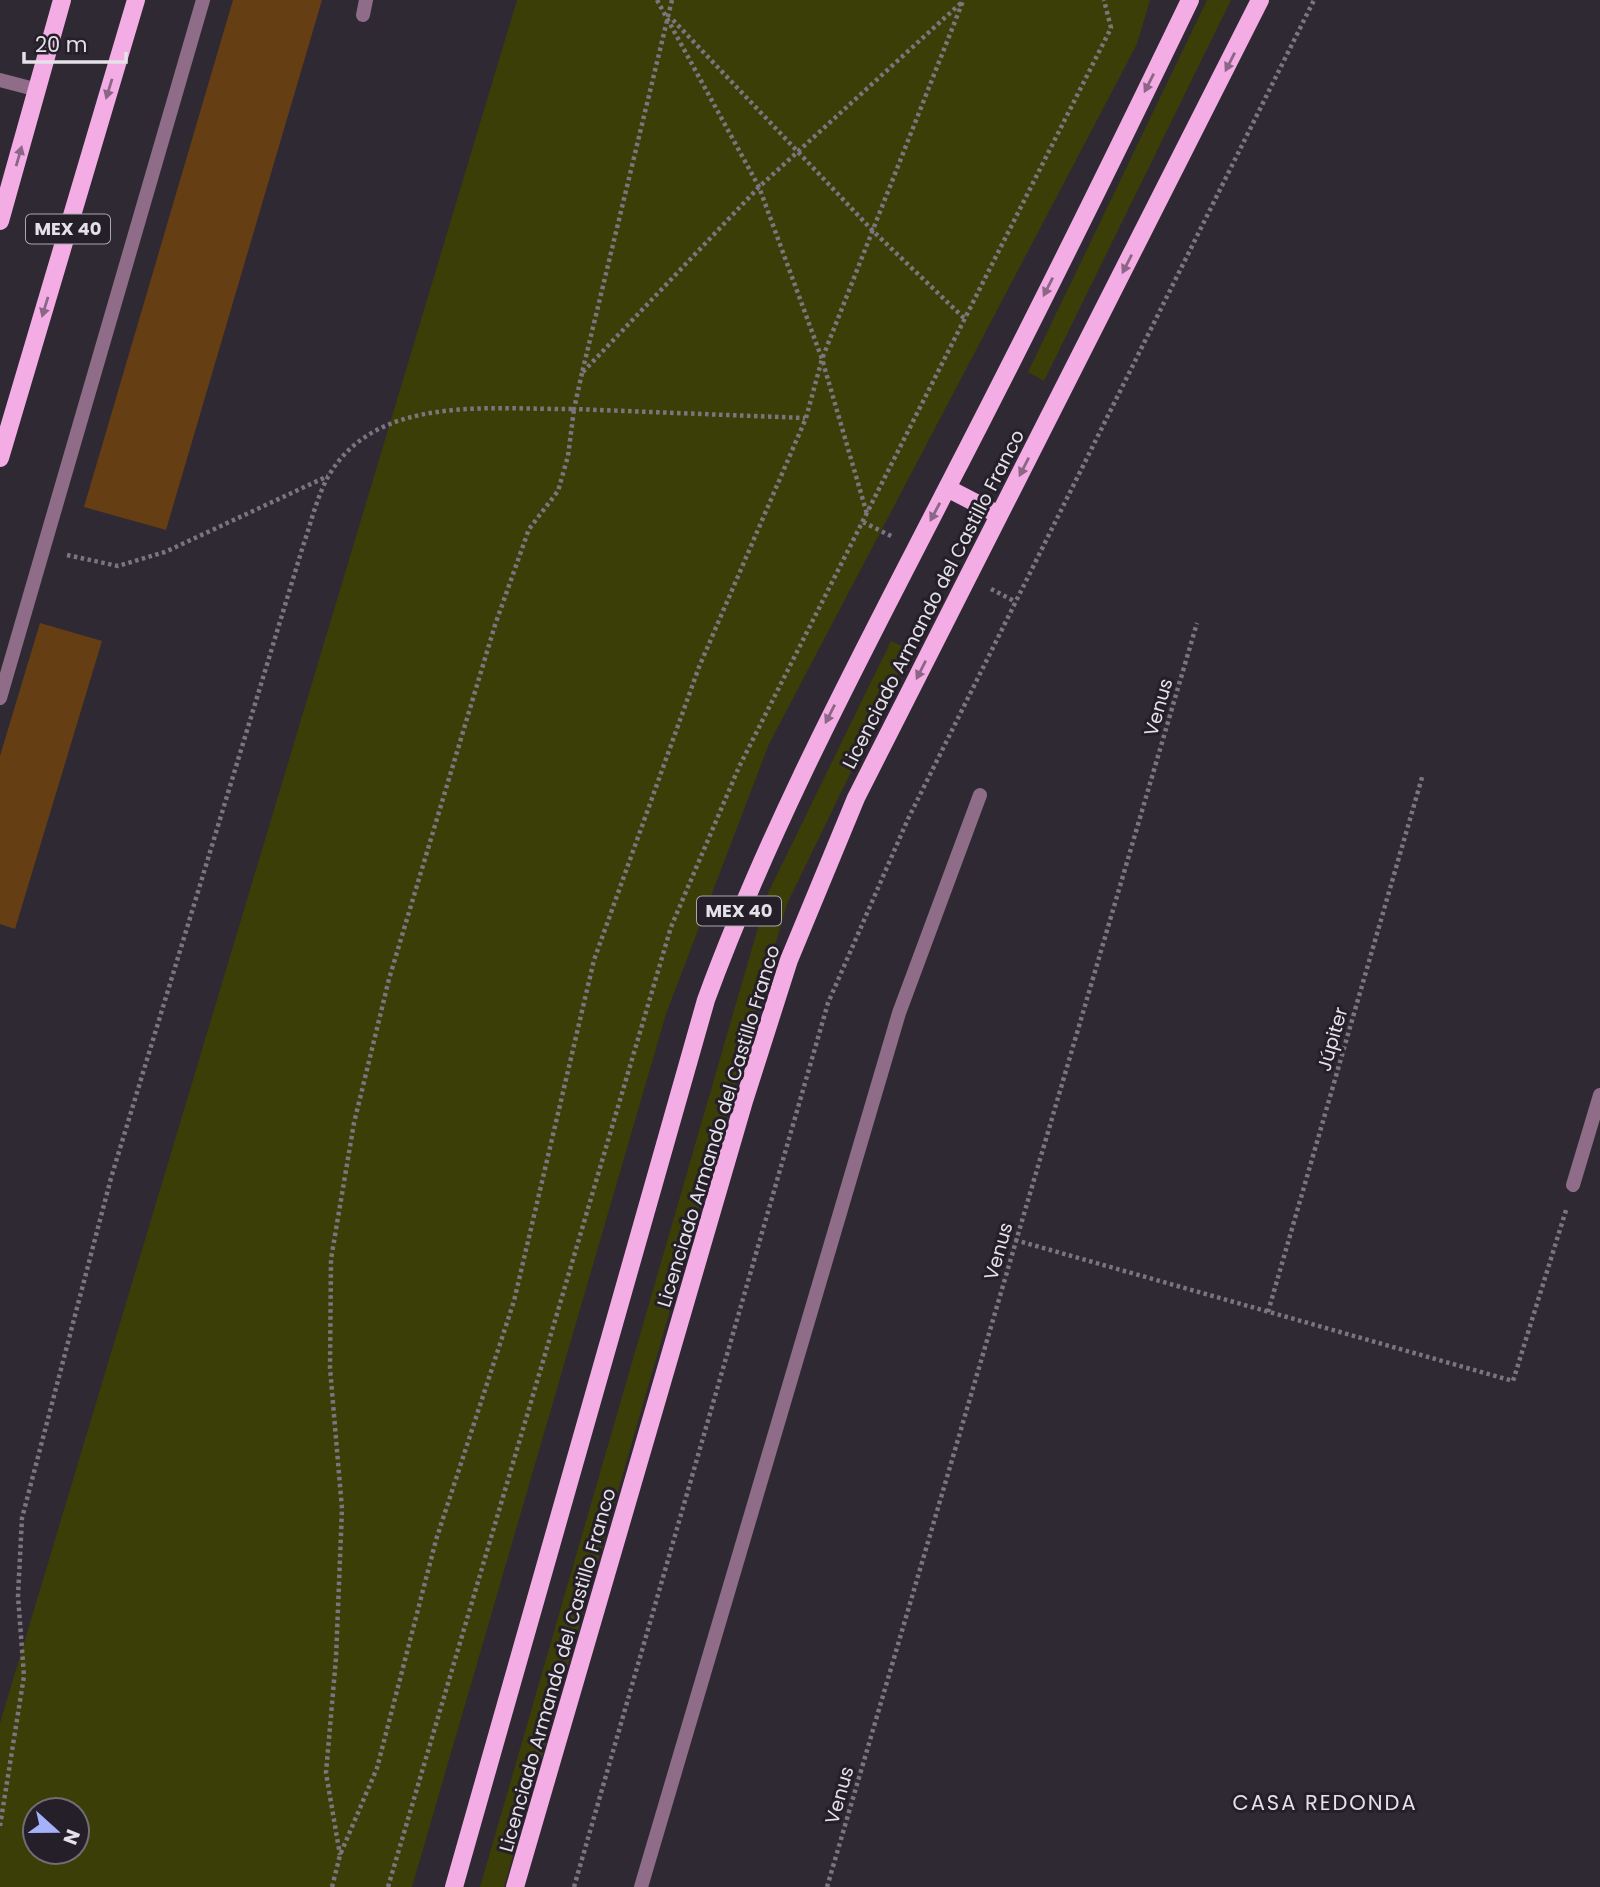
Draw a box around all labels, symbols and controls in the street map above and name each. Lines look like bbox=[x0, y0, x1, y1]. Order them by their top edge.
scale bar bbox=[24, 21, 126, 65]
text: 20 m bbox=[35, 30, 88, 59]
one-way arrow bbox=[1225, 52, 1237, 72]
one-way arrow bbox=[1144, 73, 1155, 93]
one-way arrow bbox=[104, 79, 114, 100]
one-way arrow bbox=[14, 144, 25, 166]
road number: MEX 40 bbox=[26, 214, 110, 244]
one-way arrow bbox=[1121, 254, 1133, 274]
one-way arrow bbox=[1042, 277, 1053, 297]
one-way arrow bbox=[39, 297, 49, 318]
street label: Licenciado Armando del Castillo Franco bbox=[836, 425, 1031, 773]
one-way arrow bbox=[1018, 457, 1029, 477]
one-way arrow bbox=[929, 502, 940, 522]
one-way arrow bbox=[915, 660, 927, 680]
street label: Venus bbox=[1137, 675, 1180, 739]
one-way arrow bbox=[825, 704, 836, 724]
road number: MEX 40 bbox=[697, 896, 781, 926]
street label: Licenciado Armando del Castillo Franco bbox=[650, 942, 787, 1311]
street label: Júpiter bbox=[1310, 1004, 1354, 1074]
street label: Venus bbox=[977, 1219, 1020, 1283]
street label: Licenciado Armando del Castillo Franco bbox=[492, 1485, 622, 1855]
street label: Venus bbox=[818, 1763, 861, 1827]
district label: CASA REDONDA bbox=[1232, 1788, 1418, 1817]
north arrow bbox=[21, 1796, 91, 1866]
text: N bbox=[56, 1825, 87, 1848]

